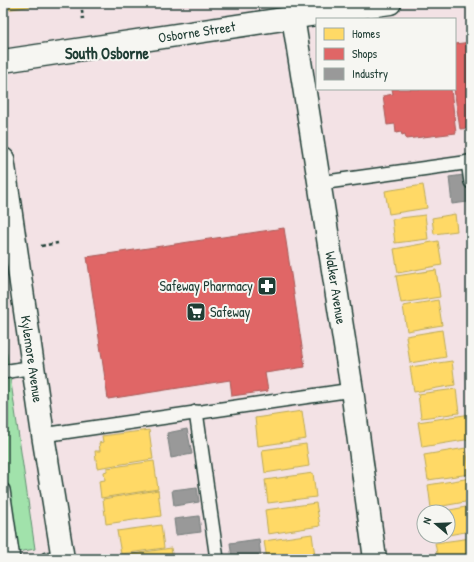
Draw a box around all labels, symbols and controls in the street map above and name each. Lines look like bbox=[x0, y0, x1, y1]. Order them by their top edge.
street label: Osborne Street bbox=[157, 16, 237, 47]
legend bbox=[316, 18, 456, 90]
text: Homes bbox=[352, 25, 380, 42]
district label: South Osborne bbox=[65, 42, 150, 64]
text: Shops bbox=[352, 45, 378, 62]
text: Industry bbox=[352, 65, 388, 82]
street label: Walker Avenue bbox=[321, 250, 351, 326]
pharmacy icon: Safeway Pharmacy bbox=[256, 275, 278, 297]
place label: Safeway Pharmacy bbox=[160, 276, 253, 296]
supermarket icon: Safeway bbox=[185, 301, 207, 323]
place label: Safeway bbox=[210, 302, 250, 322]
street label: Kylemore Avenue bbox=[17, 314, 48, 404]
north arrow bbox=[416, 504, 456, 544]
text: N bbox=[419, 516, 434, 526]

